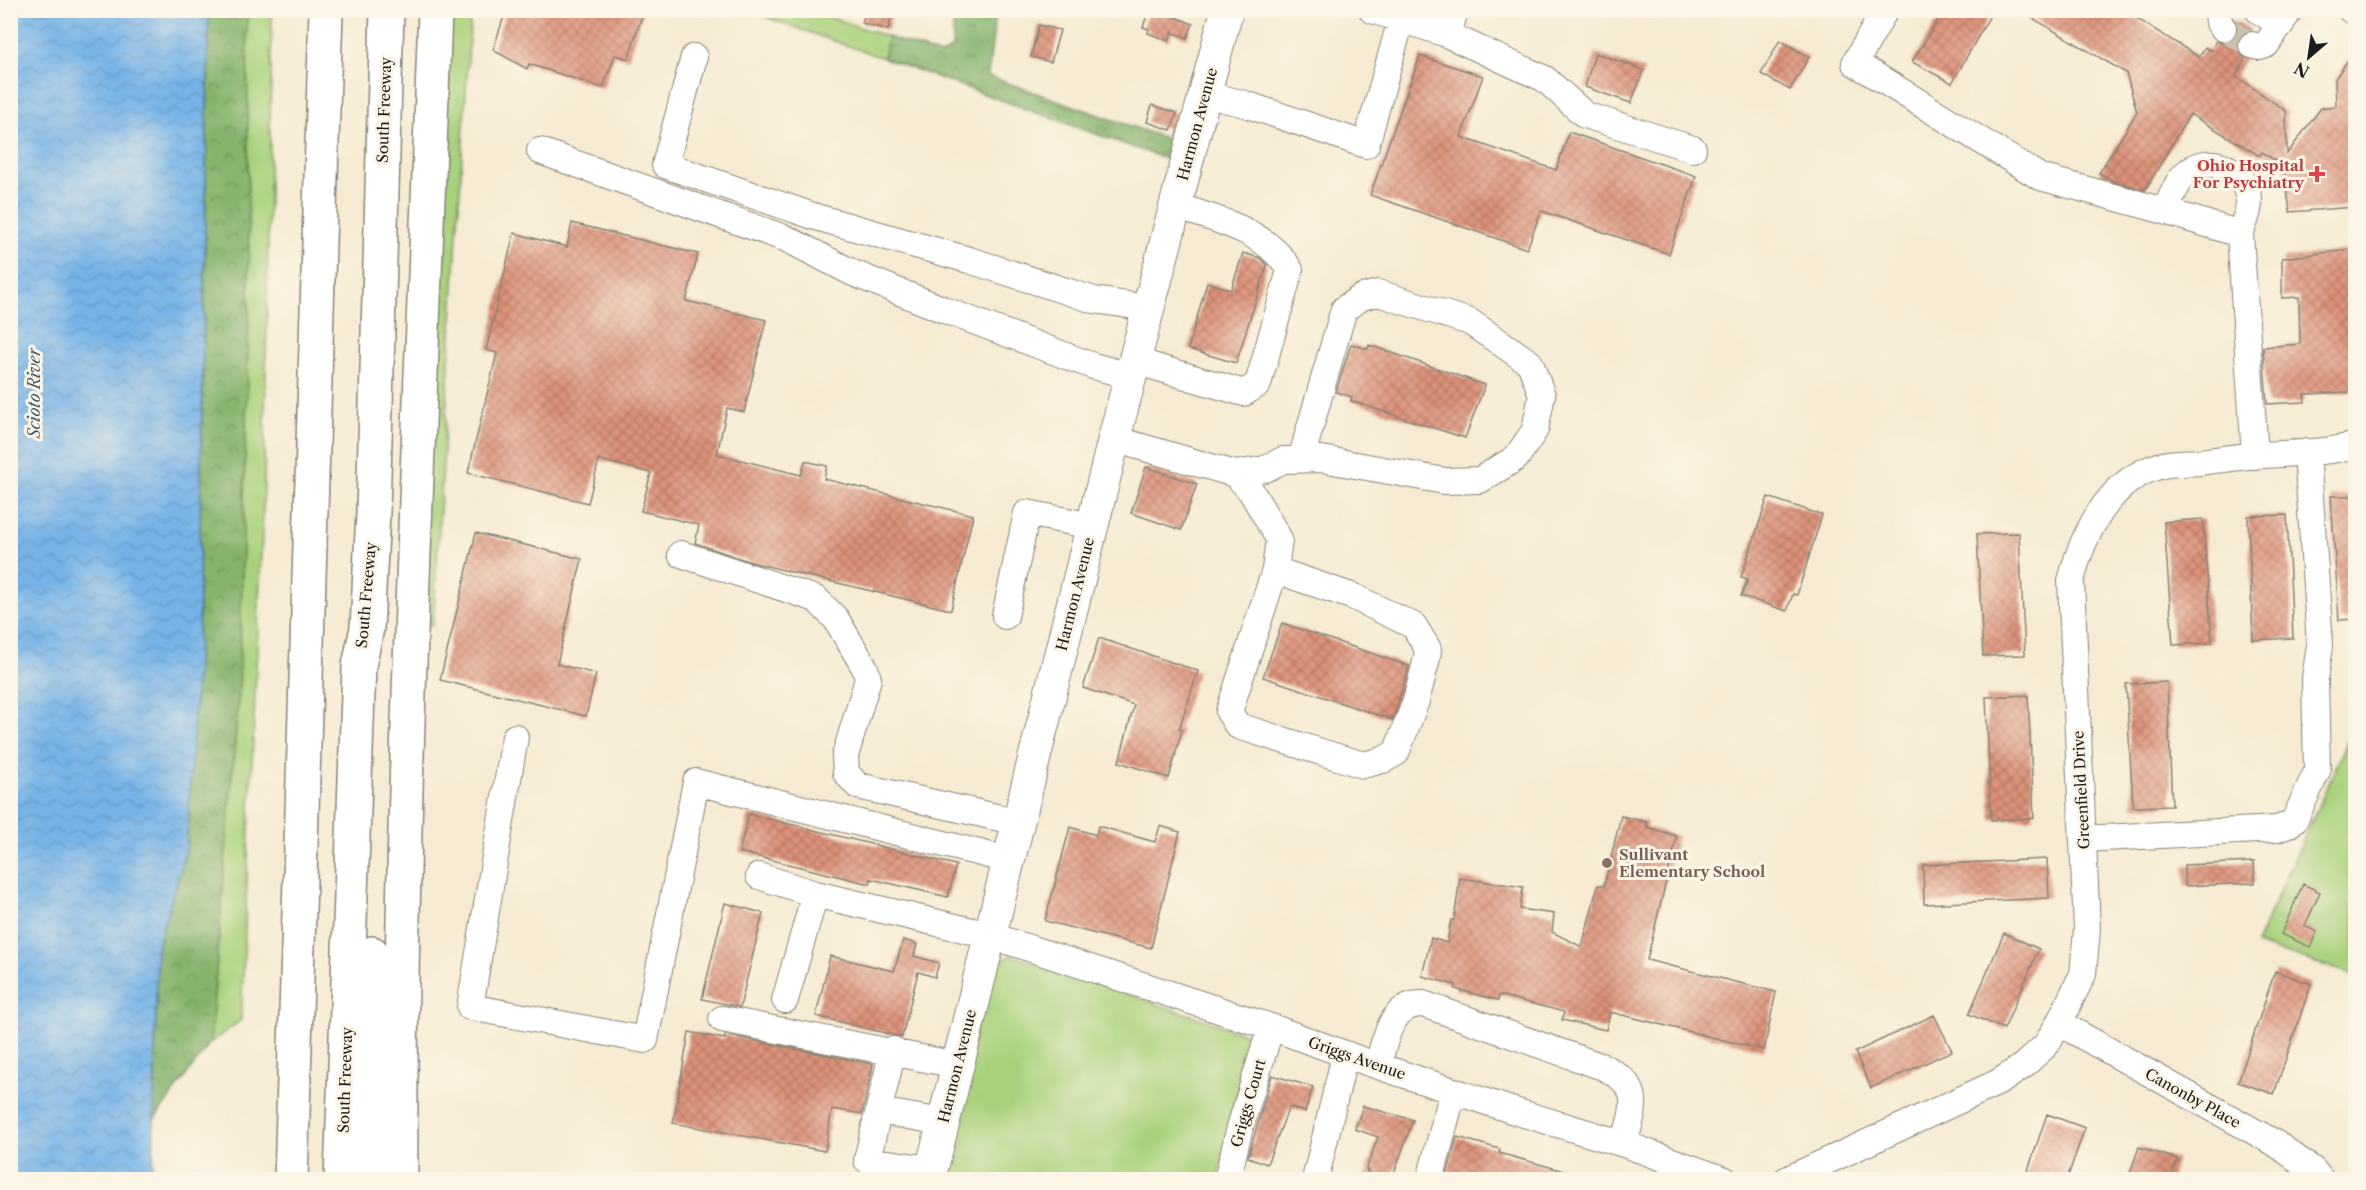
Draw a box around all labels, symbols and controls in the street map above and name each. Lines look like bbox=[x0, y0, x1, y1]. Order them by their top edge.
north arrow bbox=[2279, 27, 2339, 87]
street label: South Freeway bbox=[373, 56, 395, 163]
text: N bbox=[2291, 58, 2313, 82]
street label: Harmon Avenue bbox=[1173, 65, 1221, 183]
place label: Ohio Hospital For Psychiatry bbox=[2193, 156, 2305, 192]
marker: Ohio Hospital For Psychiatry bbox=[2308, 165, 2326, 183]
water label: Scioto River bbox=[24, 347, 44, 439]
street label: Harmon Avenue bbox=[1052, 535, 1098, 653]
street label: South Freeway bbox=[352, 541, 380, 649]
street label: Greenfield Drive bbox=[2068, 730, 2094, 850]
place label: Sullivant Elementary School bbox=[1619, 845, 1765, 881]
marker: Sullivant Elementary School bbox=[1600, 856, 1614, 870]
street label: Harmon Avenue bbox=[934, 1007, 980, 1125]
street label: South Freeway bbox=[334, 1026, 356, 1133]
street label: Griggs Avenue bbox=[1306, 1032, 1408, 1084]
street label: Griggs Court bbox=[1226, 1056, 1270, 1149]
street label: Canonby Place bbox=[2142, 1064, 2244, 1132]

